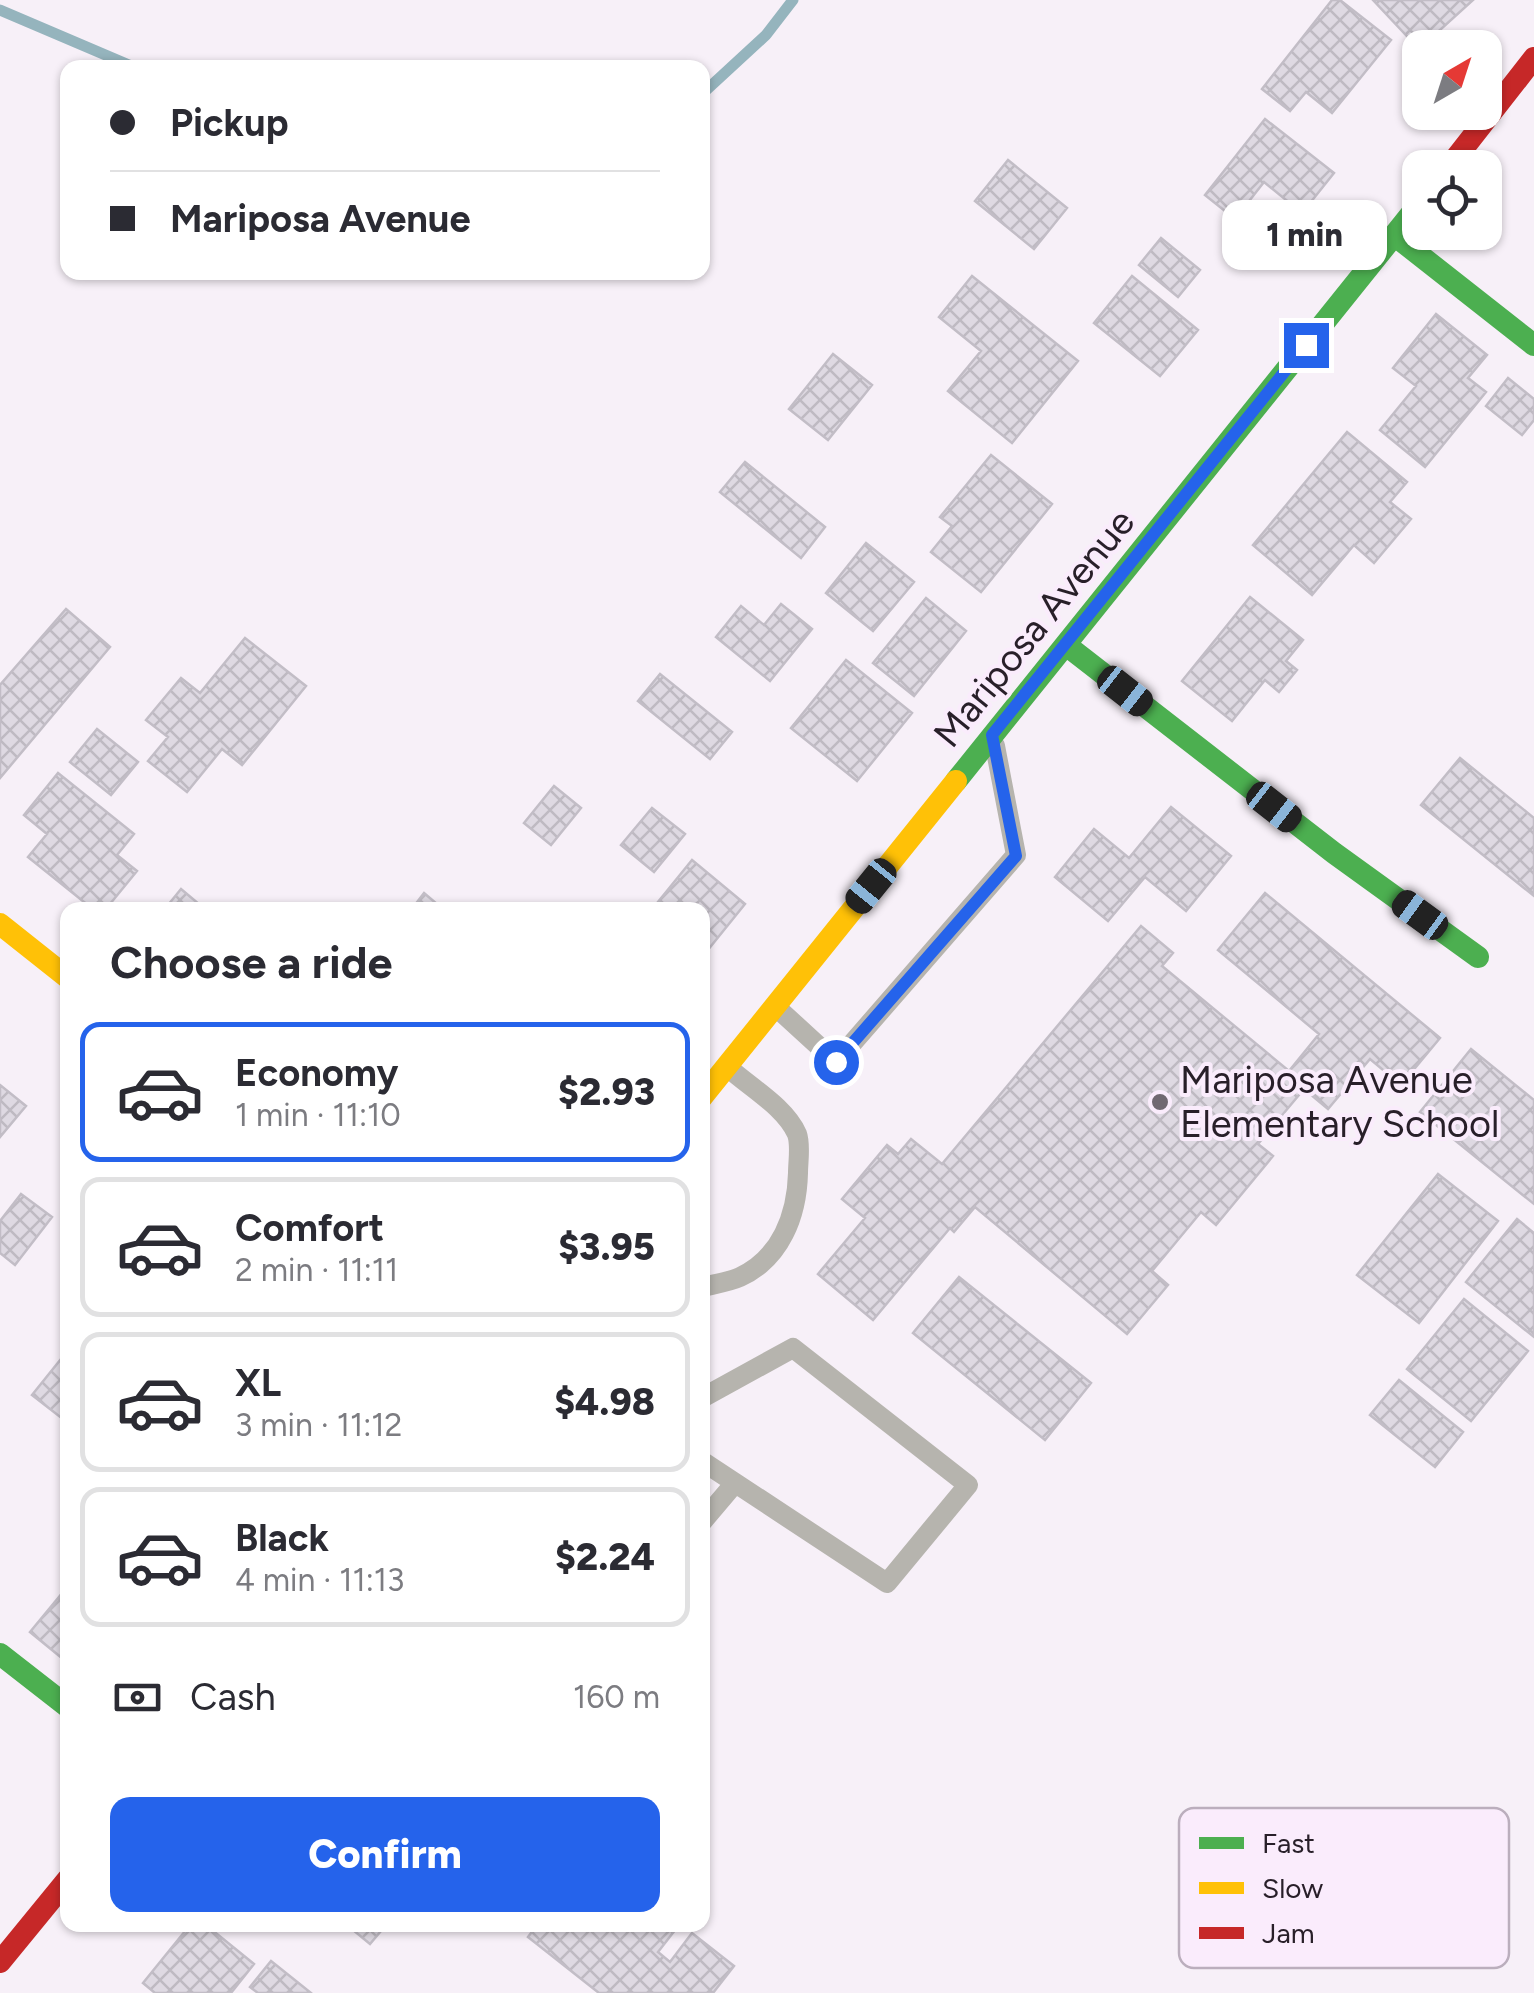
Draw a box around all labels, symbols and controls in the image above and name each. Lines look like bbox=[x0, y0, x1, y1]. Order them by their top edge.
north arrow bbox=[1402, 30, 1502, 130]
map controls bbox=[1402, 30, 1502, 250]
text: Pickup bbox=[170, 100, 288, 146]
button: locate bbox=[1402, 150, 1502, 250]
text: Mariposa Avenue bbox=[170, 196, 470, 242]
callout: 1 min bbox=[1224, 200, 1388, 270]
text: 1 min bbox=[1266, 216, 1343, 254]
route end bbox=[1284, 323, 1329, 368]
street label: Mariposa Avenue bbox=[924, 500, 1144, 756]
car bbox=[1092, 661, 1158, 721]
car bbox=[1241, 777, 1307, 837]
car bbox=[840, 853, 902, 919]
car bbox=[1387, 885, 1453, 945]
text: Choose a ride bbox=[110, 935, 392, 989]
route start bbox=[814, 1040, 859, 1085]
icon: car bbox=[115, 1047, 205, 1137]
text: Economy bbox=[235, 1050, 398, 1096]
place label: Mariposa Avenue Elementary School bbox=[1180, 1057, 1499, 1147]
text: $2.93 bbox=[558, 1069, 655, 1115]
marker: Mariposa Avenue Elementary School bbox=[1149, 1091, 1171, 1113]
text: 1 min · 11:10 bbox=[235, 1096, 401, 1134]
icon: car bbox=[115, 1202, 205, 1292]
text: Comfort bbox=[235, 1205, 384, 1251]
text: $3.95 bbox=[558, 1224, 655, 1270]
text: 2 min · 11:11 bbox=[235, 1251, 398, 1289]
icon: car bbox=[115, 1357, 205, 1447]
text: XL bbox=[235, 1360, 281, 1406]
text: $4.98 bbox=[554, 1379, 655, 1425]
text: 3 min · 11:12 bbox=[235, 1406, 402, 1444]
icon: car bbox=[115, 1512, 205, 1602]
text: Black bbox=[235, 1515, 329, 1561]
text: $2.24 bbox=[555, 1534, 655, 1580]
text: 4 min · 11:13 bbox=[235, 1561, 404, 1599]
icon: cash bbox=[110, 1670, 165, 1725]
text: Cash bbox=[190, 1674, 276, 1720]
text: 160 m bbox=[573, 1678, 660, 1716]
button: Confirm bbox=[110, 1797, 660, 1912]
legend bbox=[1179, 1808, 1509, 1968]
text: Fast bbox=[1262, 1826, 1315, 1860]
text: Slow bbox=[1262, 1871, 1323, 1905]
text: Jam bbox=[1262, 1916, 1315, 1950]

